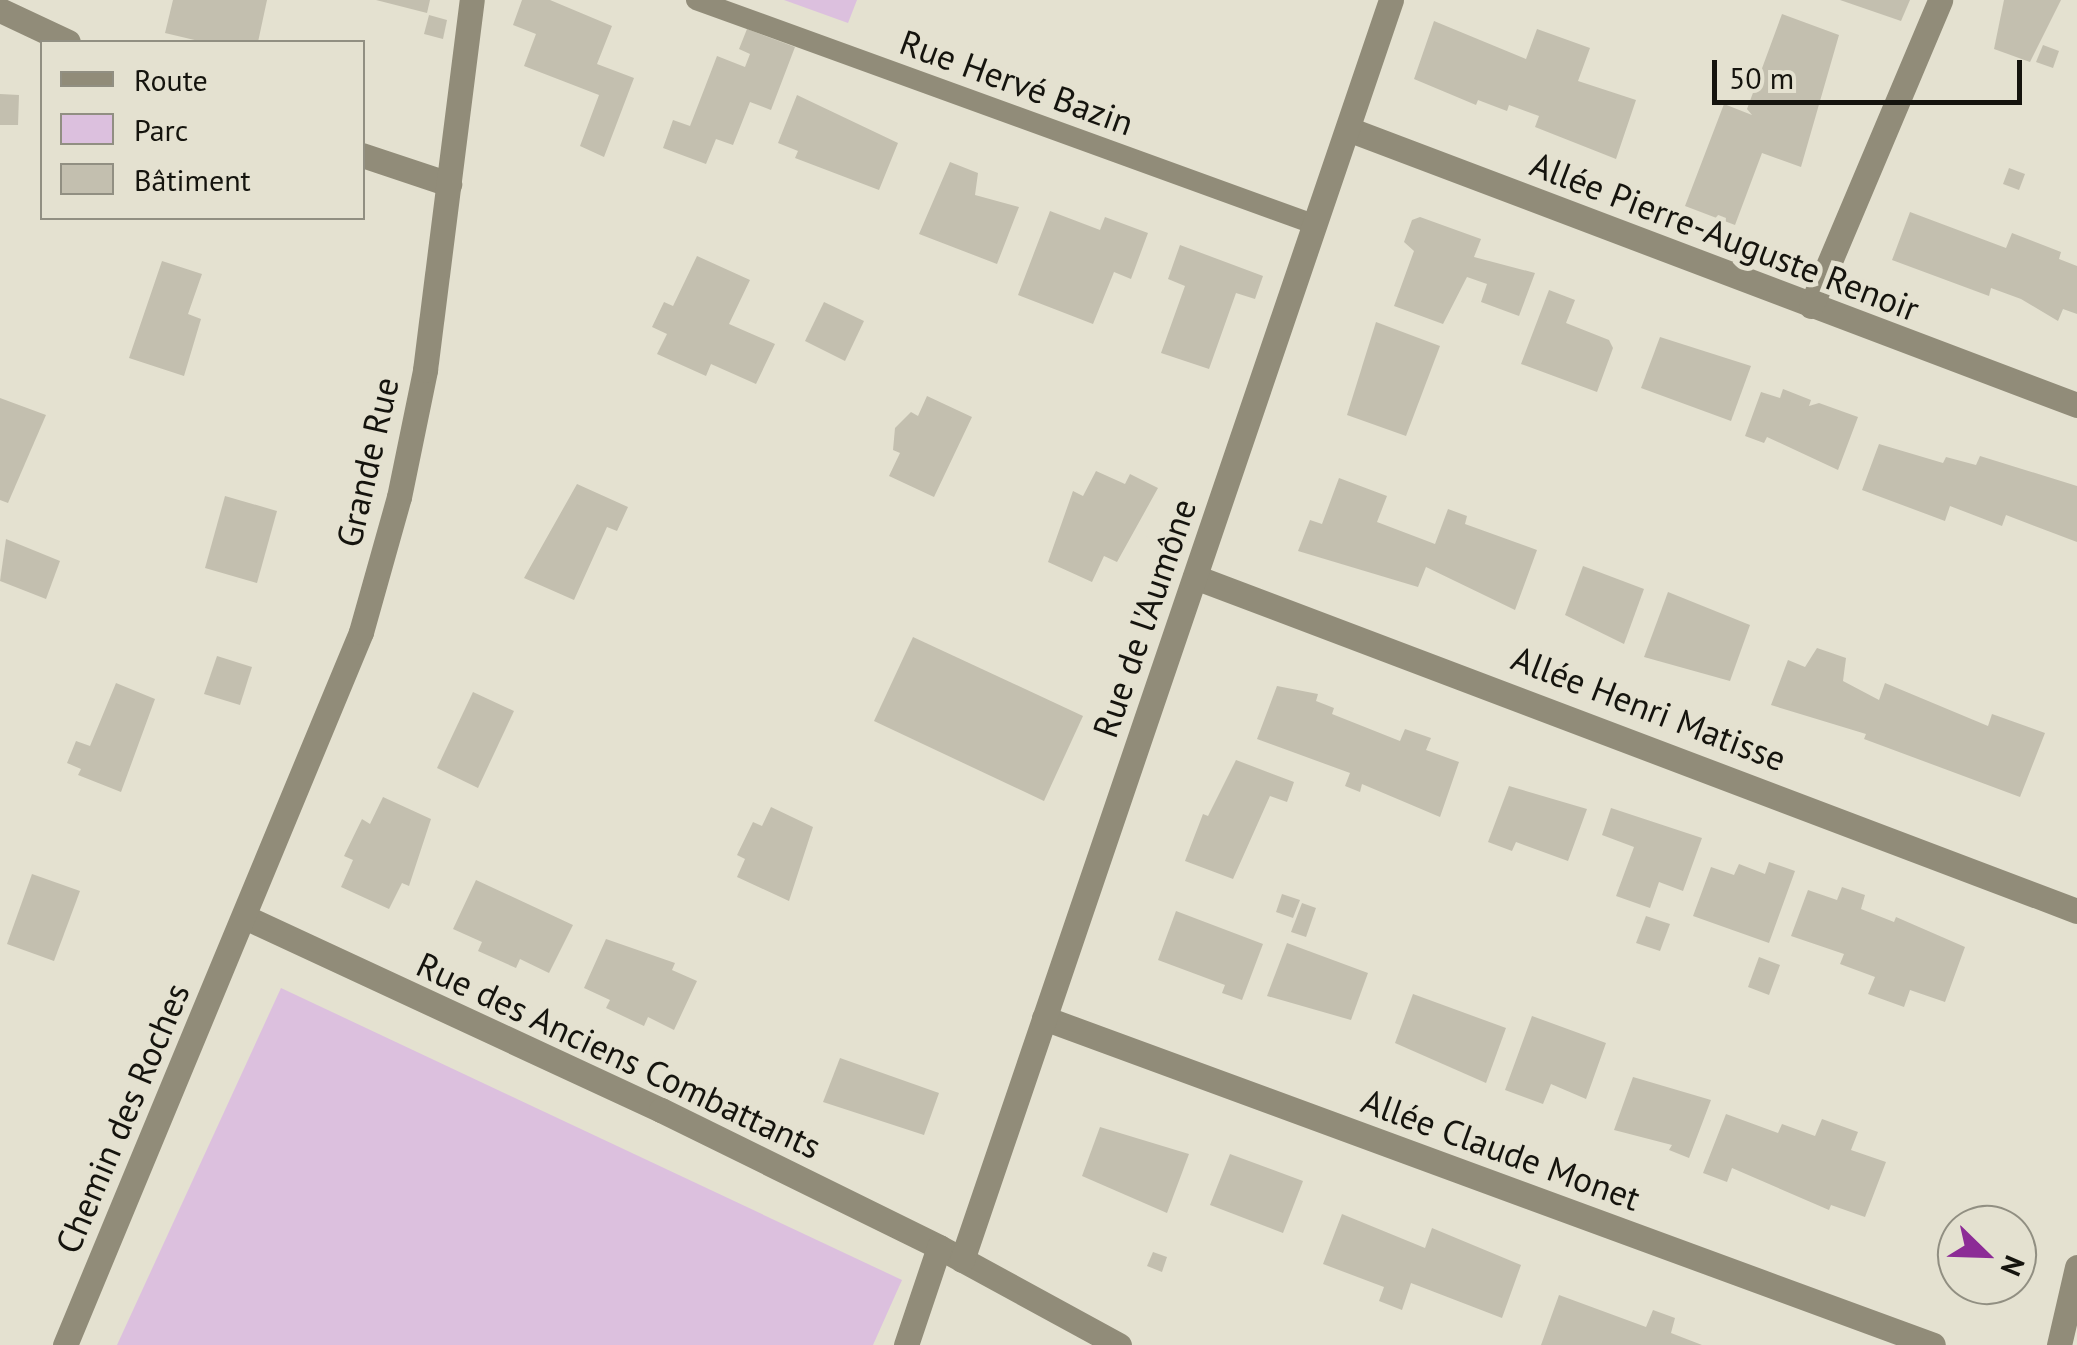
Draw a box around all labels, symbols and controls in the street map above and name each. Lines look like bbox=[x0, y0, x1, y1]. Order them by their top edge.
street label: Rue Hervé Bazin bbox=[895, 20, 1139, 144]
legend bbox=[40, 40, 365, 220]
scale bar bbox=[1717, 40, 2027, 102]
text: 50 m bbox=[1729, 58, 1794, 97]
text: Route bbox=[134, 60, 208, 99]
text: Parc bbox=[134, 110, 188, 149]
street label: Allée Pierre-Auguste Renoir bbox=[1525, 142, 1925, 330]
text: Bâtiment bbox=[134, 160, 251, 199]
street label: Grande Rue bbox=[327, 373, 407, 551]
street label: Rue de l'Aumône bbox=[1084, 493, 1204, 743]
street label: Allée Henri Matisse bbox=[1506, 636, 1792, 780]
street label: Rue des Anciens Combattants bbox=[410, 943, 828, 1167]
street label: Chemin des Roches bbox=[46, 977, 198, 1259]
street label: Allée Claude Monet bbox=[1356, 1079, 1646, 1219]
north arrow bbox=[1937, 1205, 2037, 1305]
text: N bbox=[1993, 1250, 2034, 1282]

